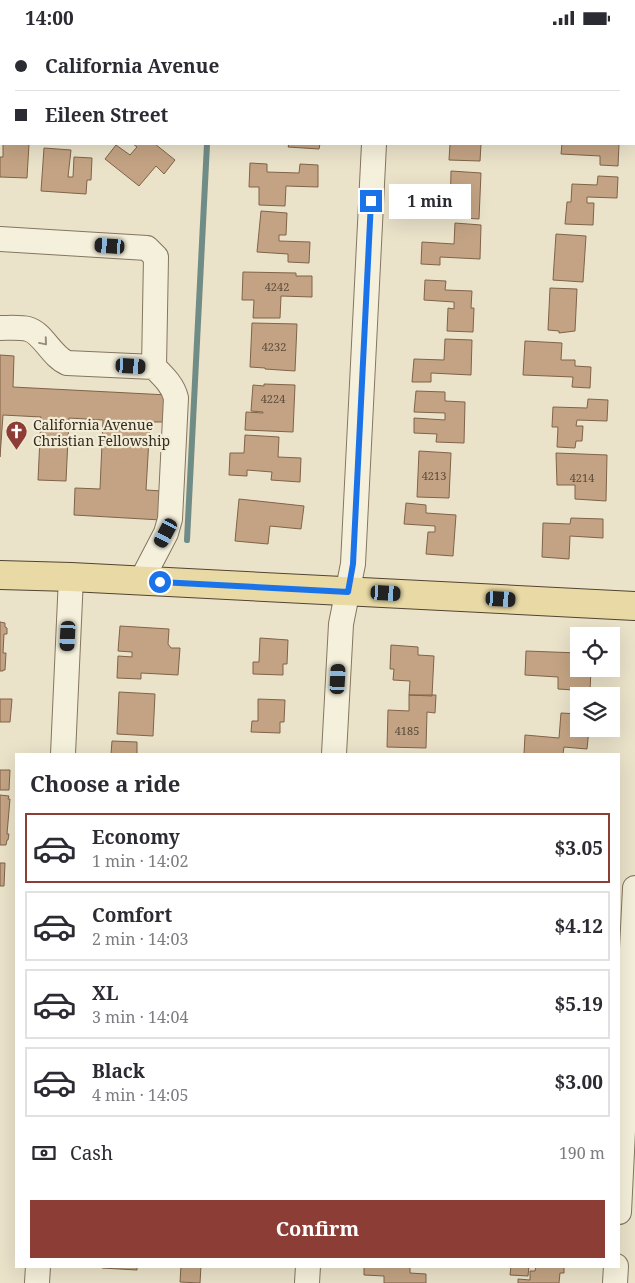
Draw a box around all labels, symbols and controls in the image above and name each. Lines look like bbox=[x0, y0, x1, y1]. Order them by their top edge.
text: 14:00 bbox=[25, 5, 74, 31]
text: California Avenue bbox=[45, 53, 219, 79]
text: Eileen Street bbox=[45, 102, 168, 128]
callout: 1 min bbox=[388, 183, 471, 219]
route end bbox=[360, 190, 382, 212]
text: 1 min bbox=[407, 190, 453, 212]
car bbox=[94, 237, 125, 255]
house number: 4242 bbox=[265, 279, 289, 294]
one-way arrow bbox=[38, 337, 47, 346]
house number: 4232 bbox=[262, 339, 286, 354]
car bbox=[115, 358, 146, 374]
house number: 4224 bbox=[261, 391, 285, 406]
place label: California Avenue Christian Fellowship bbox=[33, 415, 170, 450]
church icon: California Avenue Christian Fellowship bbox=[5, 420, 29, 451]
house number: 4213 bbox=[422, 468, 446, 483]
house number: 4214 bbox=[570, 470, 594, 485]
car bbox=[152, 516, 179, 550]
route start bbox=[149, 571, 171, 593]
car bbox=[370, 585, 401, 601]
car bbox=[485, 591, 516, 607]
car bbox=[59, 621, 76, 651]
map controls bbox=[570, 627, 620, 737]
button: locate bbox=[570, 627, 620, 677]
car bbox=[329, 664, 346, 694]
button: layers bbox=[570, 687, 620, 737]
house number: 4185 bbox=[395, 723, 419, 738]
text: Choose a ride bbox=[30, 768, 180, 798]
text: Economy bbox=[92, 824, 180, 850]
icon: car bbox=[32, 826, 77, 871]
text: $3.05 bbox=[554, 835, 603, 861]
text: 1 min · 14:02 bbox=[92, 850, 188, 872]
text: Comfort bbox=[92, 902, 172, 928]
icon: car bbox=[32, 904, 77, 949]
text: $4.12 bbox=[554, 913, 603, 939]
text: 2 min · 14:03 bbox=[92, 928, 188, 950]
text: XL bbox=[92, 980, 118, 1006]
icon: car bbox=[32, 982, 77, 1027]
text: $5.19 bbox=[554, 991, 603, 1017]
text: 3 min · 14:04 bbox=[92, 1006, 188, 1028]
text: Black bbox=[92, 1058, 145, 1084]
icon: car bbox=[32, 1060, 77, 1105]
text: $3.00 bbox=[554, 1069, 603, 1095]
text: 4 min · 14:05 bbox=[92, 1084, 188, 1106]
icon: cash bbox=[30, 1139, 58, 1167]
text: Cash bbox=[70, 1140, 113, 1166]
text: 190 m bbox=[559, 1142, 605, 1164]
button: Confirm bbox=[30, 1200, 605, 1258]

